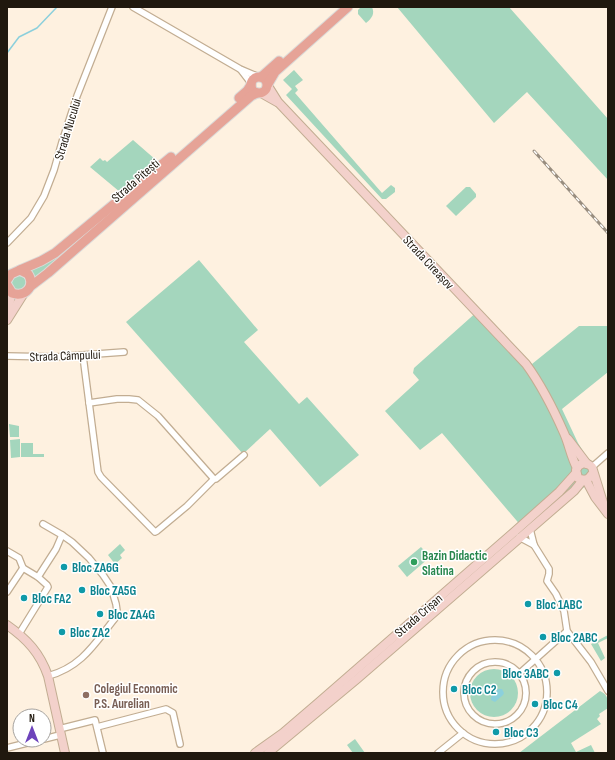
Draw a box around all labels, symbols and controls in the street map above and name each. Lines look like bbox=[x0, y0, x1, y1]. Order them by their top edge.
street label: Strada Nucului bbox=[51, 97, 85, 162]
street label: Strada Pitești bbox=[108, 155, 163, 206]
street label: Strada Cireașov bbox=[399, 232, 457, 293]
street label: Strada Câmpului bbox=[29, 347, 101, 365]
place label: Bazin Didactic Slatina bbox=[422, 548, 488, 579]
marker: Bazin Didactic Slatina bbox=[409, 557, 419, 567]
place label: Bloc ZA6G bbox=[72, 560, 119, 576]
marker: Bloc ZA6G bbox=[59, 562, 69, 572]
place label: Bloc ZA5G bbox=[90, 583, 137, 599]
marker: Bloc ZA5G bbox=[77, 585, 87, 595]
place label: Bloc FA2 bbox=[32, 591, 71, 607]
street label: Strada Crișan bbox=[391, 591, 446, 641]
marker: Bloc FA2 bbox=[19, 593, 29, 603]
place label: Bloc 1ABC bbox=[536, 597, 583, 613]
marker: Bloc 1ABC bbox=[523, 599, 533, 609]
place label: Bloc ZA4G bbox=[108, 607, 155, 623]
marker: Bloc ZA4G bbox=[95, 609, 105, 619]
place label: Bloc ZA2 bbox=[70, 625, 110, 641]
marker: Bloc ZA2 bbox=[57, 627, 67, 637]
place label: Bloc 2ABC bbox=[551, 630, 598, 646]
marker: Bloc 2ABC bbox=[538, 632, 548, 642]
place label: Bloc 3ABC bbox=[502, 666, 549, 682]
marker: Bloc 3ABC bbox=[552, 668, 562, 678]
place label: Colegiul Economic P.S. Aurelian bbox=[94, 681, 178, 712]
place label: Bloc C2 bbox=[462, 682, 497, 698]
marker: Bloc C2 bbox=[449, 684, 459, 694]
marker: Colegiul Economic P.S. Aurelian bbox=[81, 690, 91, 700]
place label: Bloc C4 bbox=[543, 697, 578, 713]
marker: Bloc C4 bbox=[530, 699, 540, 709]
north arrow bbox=[12, 708, 52, 748]
text: N bbox=[29, 712, 35, 725]
place label: Bloc C3 bbox=[504, 725, 539, 741]
marker: Bloc C3 bbox=[491, 727, 501, 737]

